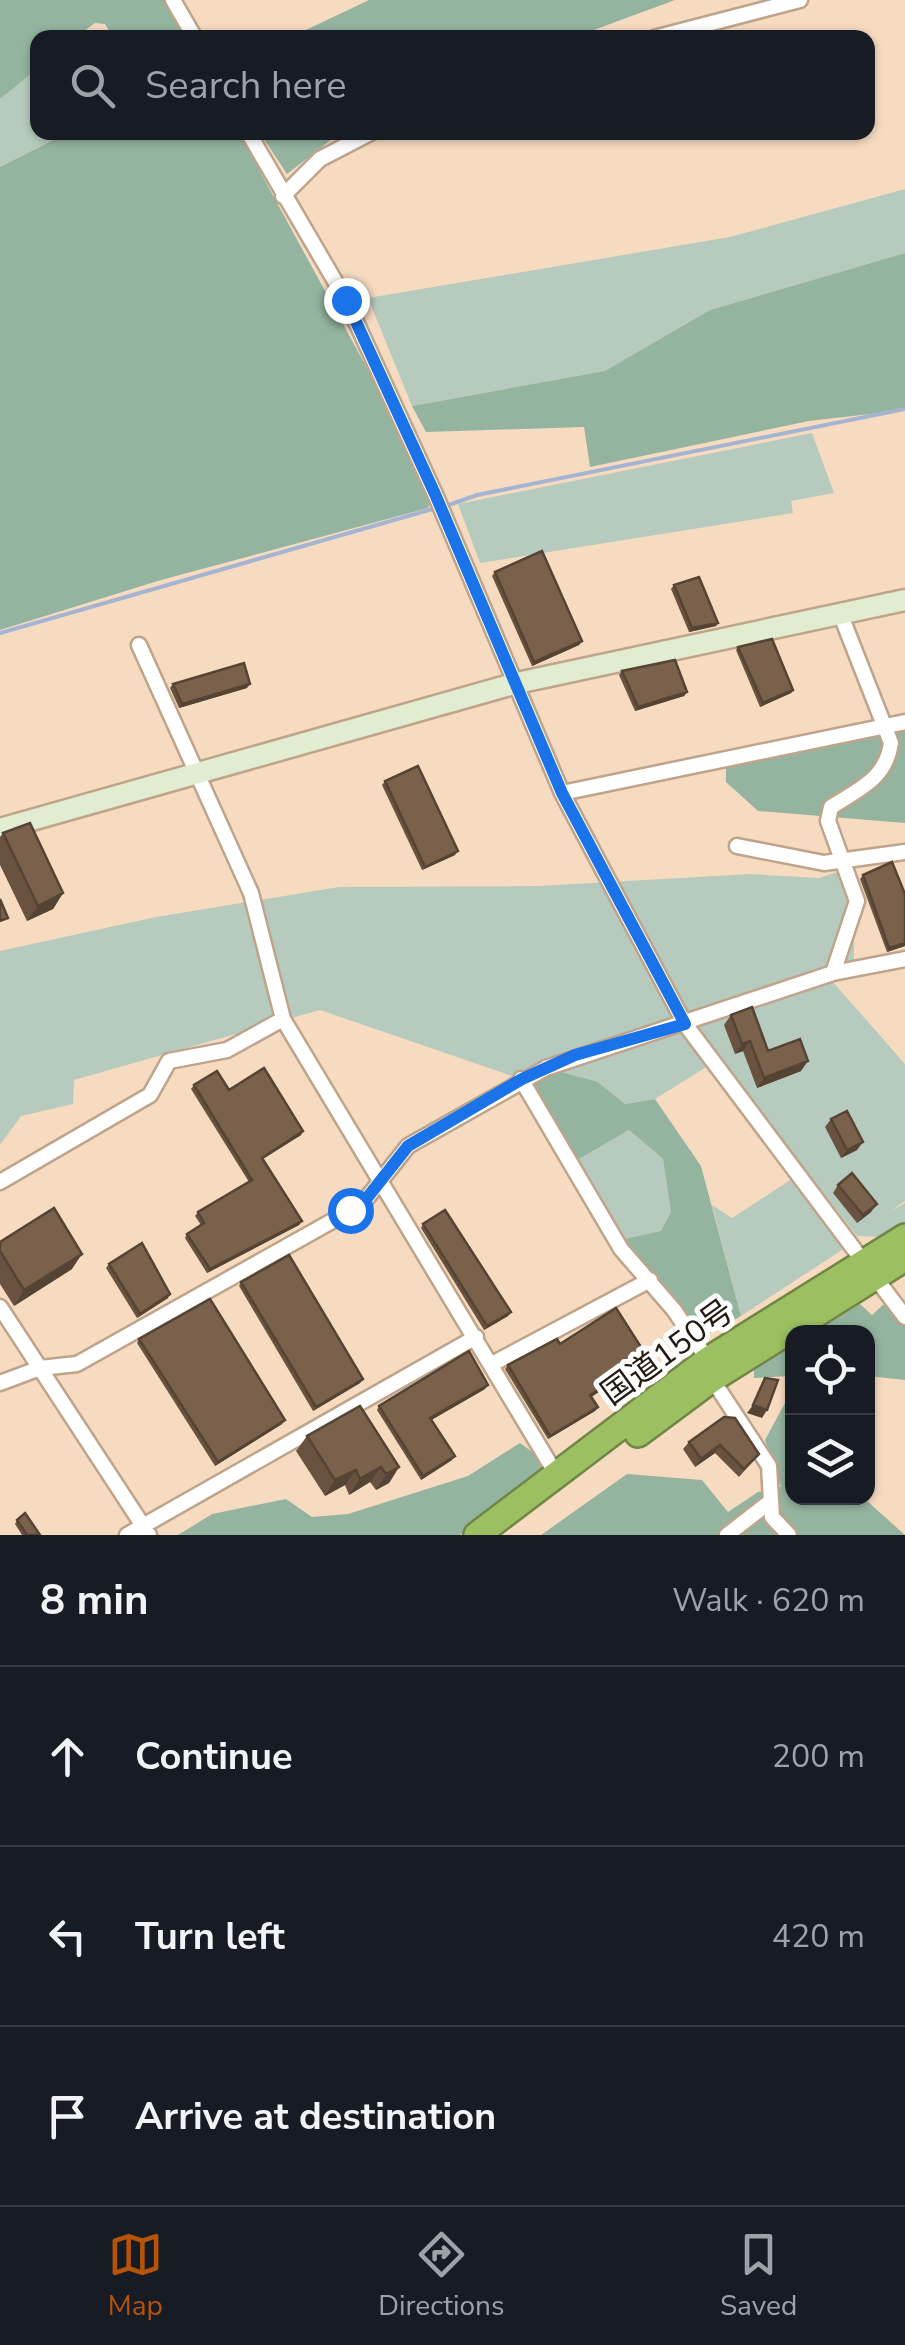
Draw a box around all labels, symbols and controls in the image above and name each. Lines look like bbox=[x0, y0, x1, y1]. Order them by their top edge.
search box bbox=[30, 30, 875, 140]
icon: search bbox=[65, 58, 120, 113]
text: Search here bbox=[145, 60, 346, 111]
route end bbox=[324, 278, 370, 324]
route start bbox=[328, 1188, 374, 1234]
street label: 国道150号 bbox=[593, 1290, 742, 1415]
map controls bbox=[785, 1325, 875, 1505]
button: locate bbox=[785, 1325, 875, 1415]
button: layers bbox=[785, 1415, 875, 1505]
text: 8 min bbox=[40, 1572, 149, 1629]
text: Walk · 620 m bbox=[672, 1579, 865, 1622]
icon: ahead bbox=[40, 1729, 95, 1784]
text: Continue bbox=[135, 1731, 293, 1782]
text: 200 m bbox=[772, 1735, 865, 1778]
icon: left bbox=[40, 1909, 95, 1964]
text: Turn left bbox=[135, 1911, 285, 1962]
text: 420 m bbox=[772, 1915, 865, 1958]
icon: arrive bbox=[40, 2089, 95, 2144]
text: Arrive at destination bbox=[135, 2091, 496, 2142]
tab: Map bbox=[108, 2227, 163, 2325]
tab: Directions bbox=[378, 2227, 504, 2325]
tab: Saved bbox=[720, 2227, 797, 2325]

